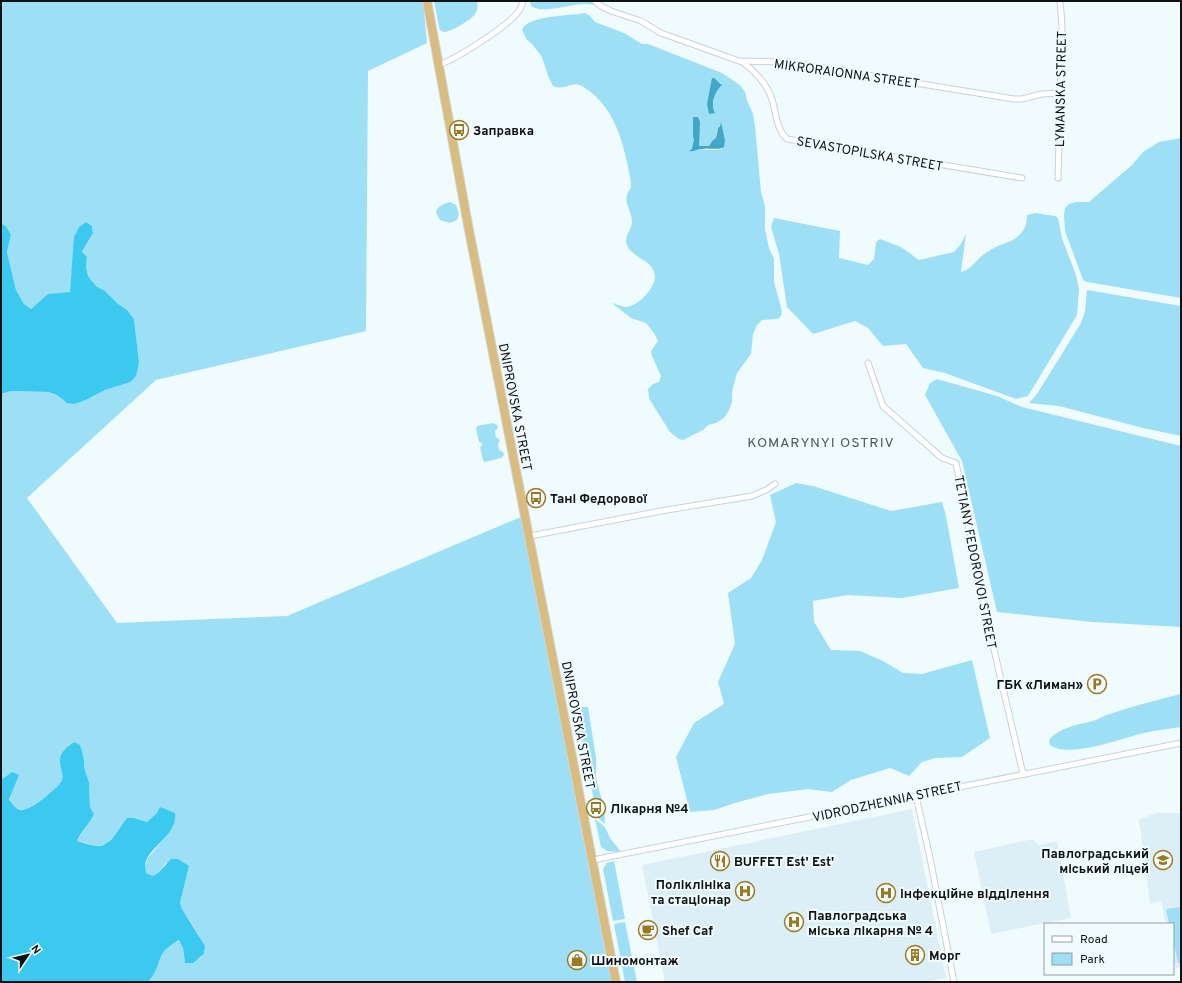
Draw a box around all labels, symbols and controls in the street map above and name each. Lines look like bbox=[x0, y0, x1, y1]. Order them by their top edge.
street label: LYMANSKA STREET bbox=[1053, 31, 1071, 147]
street label: MIKRORAIONNA STREET bbox=[773, 57, 921, 93]
bus stop icon: Заправка bbox=[448, 119, 470, 141]
place label: Заправка bbox=[473, 124, 534, 140]
street label: SEVASTOPILSKA STREET bbox=[795, 134, 944, 176]
street label: DNIPROVSKA STREET bbox=[494, 342, 534, 473]
district label: KOMARYNYI OSTRIV bbox=[747, 435, 895, 452]
street label: TETIANY FEDOROVOI STREET bbox=[949, 474, 999, 651]
bus stop icon: Тані Федорової bbox=[525, 487, 547, 509]
place label: Тані Федорової bbox=[550, 492, 647, 508]
street label: DNIPROVSKA STREET bbox=[557, 660, 597, 791]
parking icon: ГБК «Лиман» bbox=[1086, 673, 1108, 695]
place label: ГБК «Лиман» bbox=[997, 678, 1083, 694]
street label: VIDRODZHENNIA STREET bbox=[811, 779, 964, 827]
bus stop icon: Лікарня №4 bbox=[585, 797, 607, 819]
place label: Лікарня №4 bbox=[610, 802, 689, 818]
place label: Павлоградський міський ліцей bbox=[1041, 847, 1149, 878]
school or university icon: Павлоградський міський ліцей bbox=[1152, 849, 1174, 871]
restaurant icon: BUFFET Est' Est' bbox=[709, 850, 731, 872]
place label: BUFFET Est' Est' bbox=[734, 855, 834, 871]
place label: Поліклініка та стаціонар bbox=[651, 878, 731, 909]
hospital icon: Поліклініка та стаціонар bbox=[734, 880, 756, 902]
hospital icon: Інфекційне відділення bbox=[875, 882, 897, 904]
place label: Інфекційне відділення bbox=[900, 887, 1049, 903]
place label: Павлоградська міська лікарня № 4 bbox=[808, 909, 933, 940]
hospital icon: Павлоградська міська лікарня № 4 bbox=[783, 911, 805, 933]
cafe icon: Shef Caf bbox=[637, 919, 659, 941]
legend bbox=[1044, 923, 1174, 975]
place label: Shef Caf bbox=[662, 924, 713, 940]
text: Road bbox=[1080, 932, 1108, 948]
north arrow bbox=[8, 935, 48, 975]
text: N bbox=[27, 943, 43, 957]
building icon: Морг bbox=[904, 944, 926, 966]
shop icon: Шиномонтаж bbox=[566, 949, 588, 971]
place label: Морг bbox=[929, 949, 960, 965]
text: Park bbox=[1080, 952, 1105, 968]
place label: Шиномонтаж bbox=[591, 954, 679, 970]

